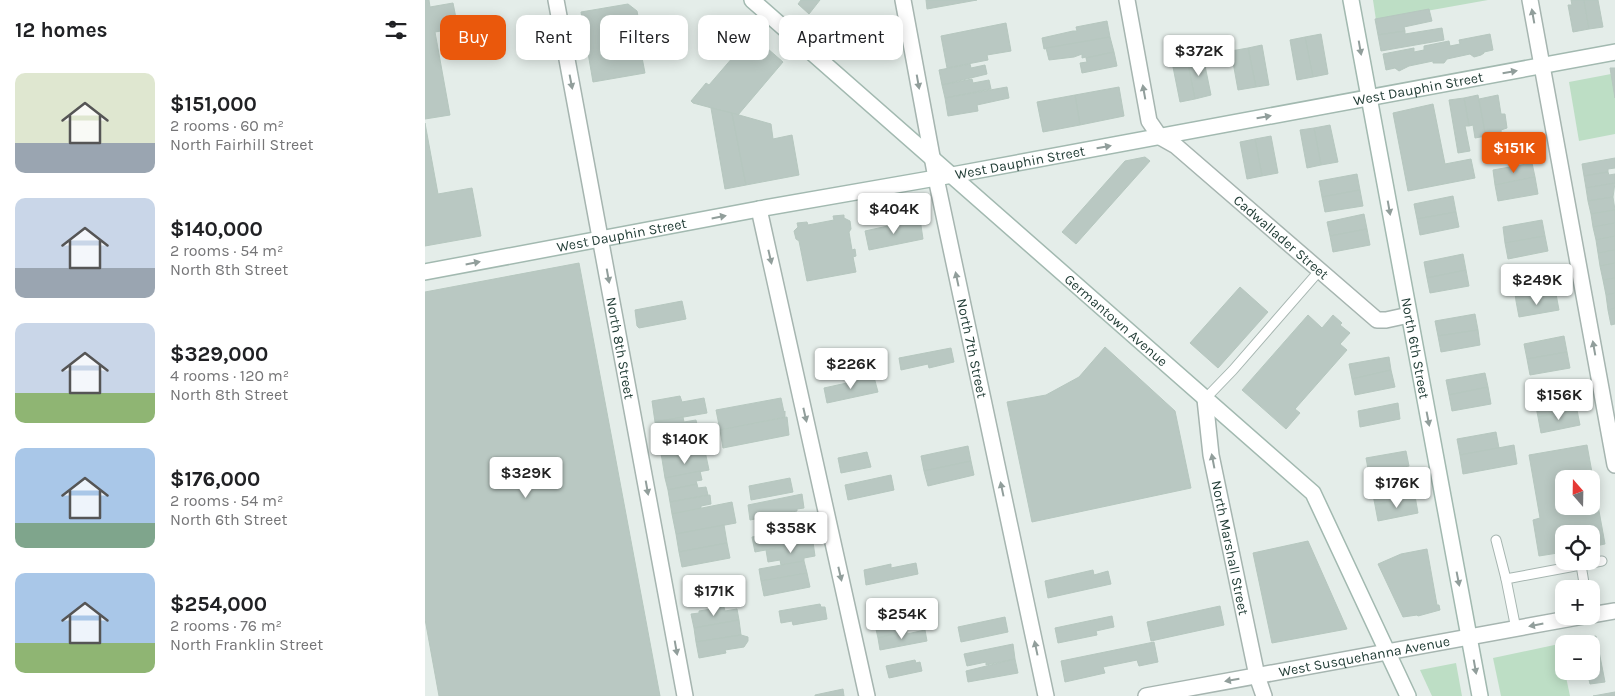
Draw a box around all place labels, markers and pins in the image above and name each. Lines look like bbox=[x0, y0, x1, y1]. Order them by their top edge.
pin: $372K bbox=[1164, 34, 1234, 77]
pin: $151K bbox=[1479, 132, 1549, 174]
pin: $404K bbox=[859, 192, 929, 235]
pin: $249K bbox=[1502, 264, 1572, 306]
pin: $226K bbox=[816, 348, 886, 390]
pin: $156K bbox=[1524, 378, 1594, 421]
pin: $140K bbox=[650, 422, 720, 465]
pin: $329K bbox=[491, 456, 561, 499]
pin: $176K bbox=[1362, 466, 1432, 509]
pin: $358K bbox=[756, 512, 826, 554]
pin: $171K bbox=[679, 574, 749, 617]
pin: $254K bbox=[867, 598, 937, 640]

